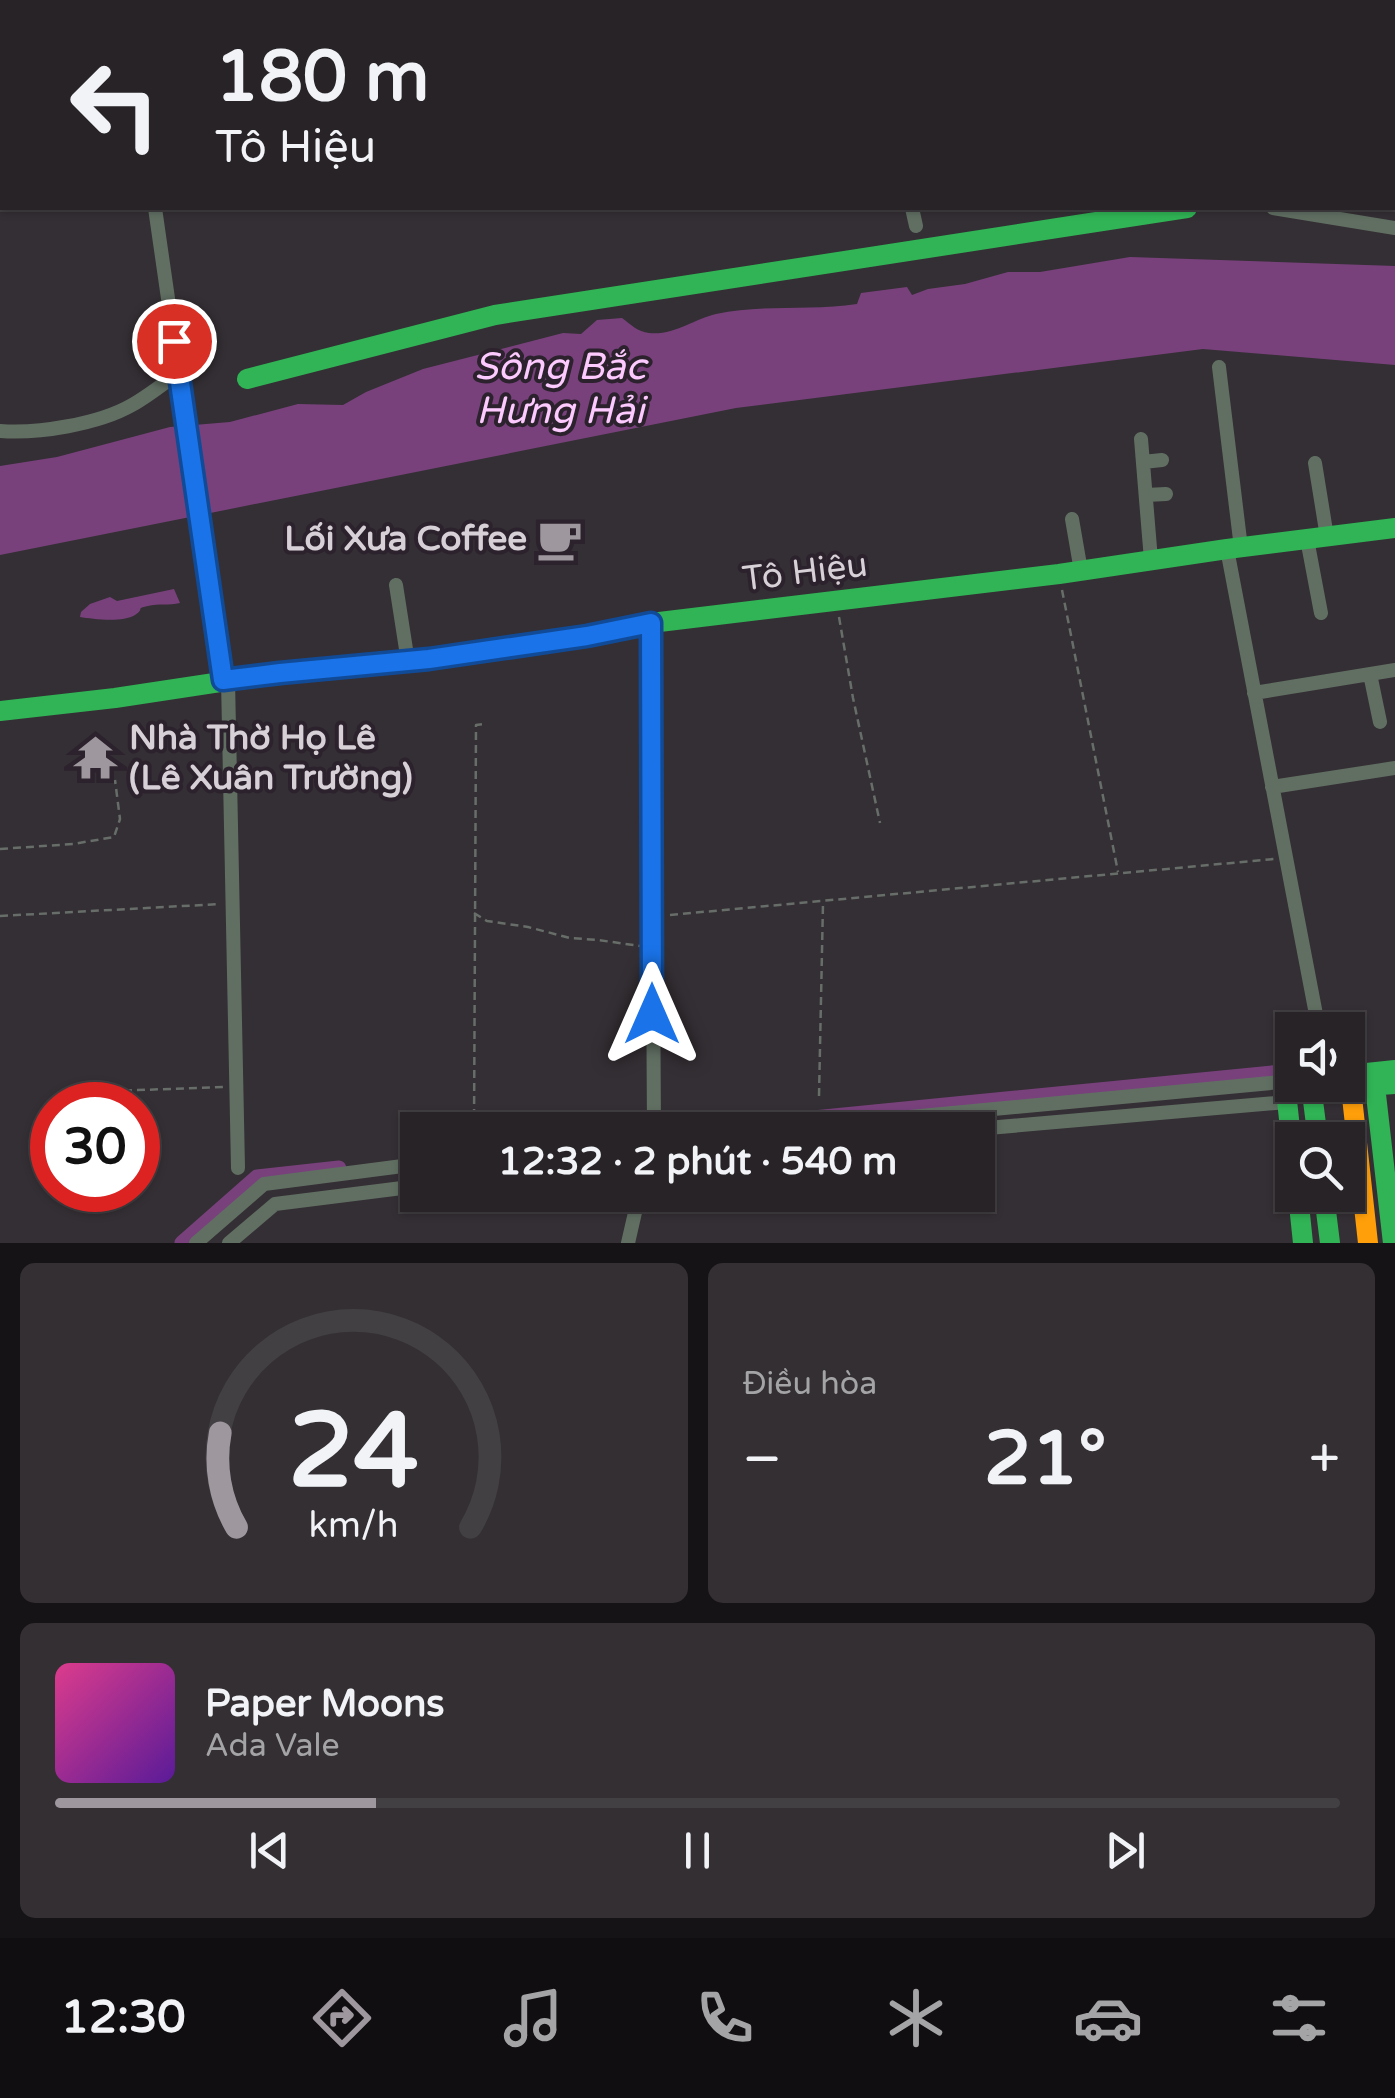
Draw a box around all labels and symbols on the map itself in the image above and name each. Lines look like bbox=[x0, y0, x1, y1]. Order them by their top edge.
pin bbox=[132, 299, 217, 384]
water label: Sông Bắc Hưng Hải bbox=[474, 344, 649, 434]
cafe icon: Lối Xưa Coffee bbox=[536, 515, 584, 563]
place label: Lối Xưa Coffee bbox=[284, 518, 527, 560]
street label: Tô Hiệu bbox=[740, 544, 870, 600]
place label: Nhà Thờ Họ Lê (Lê Xuân Trường) bbox=[129, 717, 413, 799]
temple icon: Nhà Thờ Họ Lê (Lê Xuân Trường) bbox=[72, 734, 120, 782]
position arrow bbox=[600, 962, 704, 1066]
speed limit sign: 30 bbox=[30, 1082, 160, 1212]

